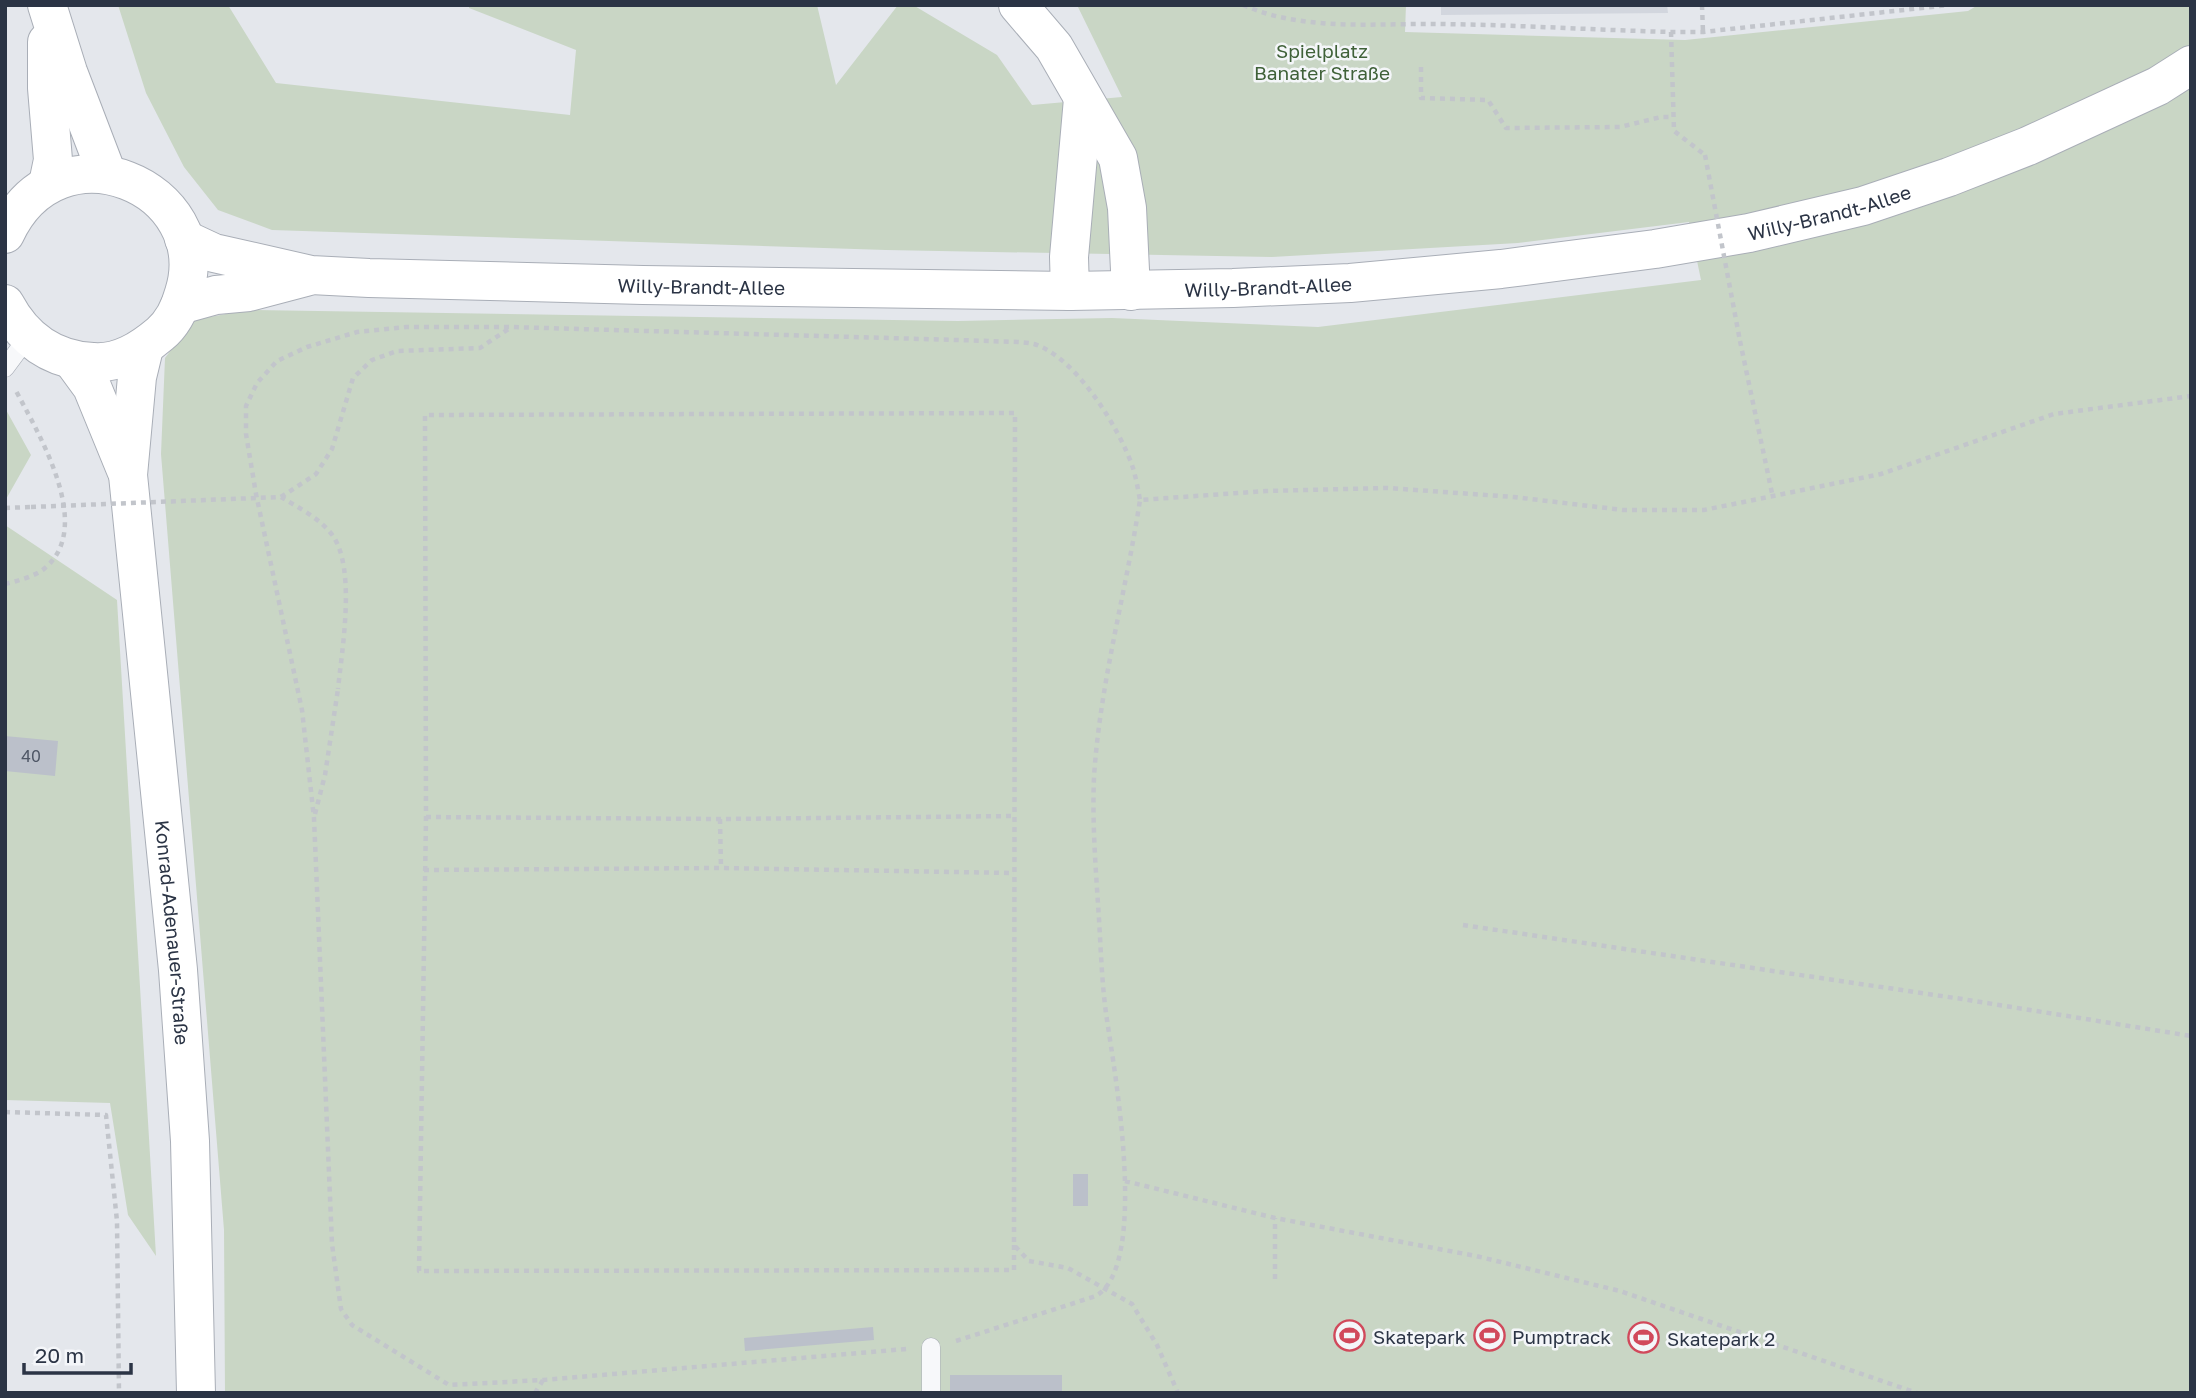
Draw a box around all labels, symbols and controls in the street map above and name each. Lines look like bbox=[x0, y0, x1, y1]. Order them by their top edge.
park label: Spielplatz Banater Straße bbox=[1254, 39, 1390, 84]
street label: Willy-Brandt-Allee bbox=[1745, 179, 1914, 244]
street label: Willy-Brandt-Allee bbox=[1184, 271, 1352, 300]
street label: Willy-Brandt-Allee bbox=[617, 273, 785, 298]
house number: 40 bbox=[21, 746, 41, 766]
street label: Konrad-Adenauer-Straße bbox=[151, 819, 195, 1046]
sports icon: Skatepark bbox=[1333, 1319, 1367, 1353]
sports icon: Pumptrack bbox=[1472, 1319, 1506, 1353]
sports icon: Skatepark 2 bbox=[1627, 1321, 1661, 1355]
place label: Skatepark bbox=[1373, 1325, 1466, 1348]
place label: Pumptrack bbox=[1512, 1325, 1611, 1348]
place label: Skatepark 2 bbox=[1667, 1327, 1775, 1350]
scale bar bbox=[24, 1332, 131, 1376]
text: 20 m bbox=[35, 1342, 84, 1368]

